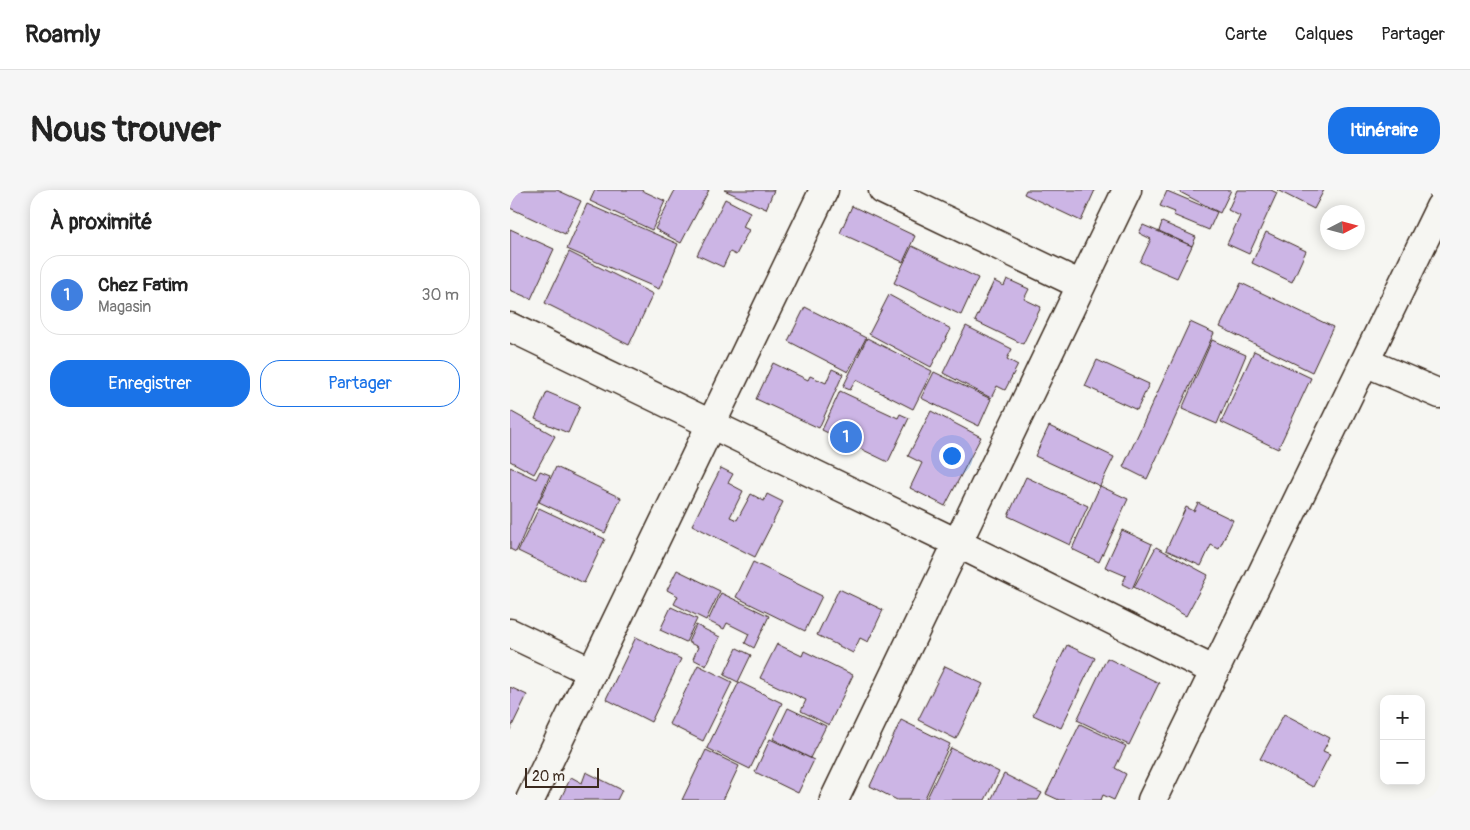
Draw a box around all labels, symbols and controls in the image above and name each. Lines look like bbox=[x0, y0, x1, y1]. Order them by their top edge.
text: Roamly bbox=[25, 20, 100, 49]
text: Carte bbox=[1225, 23, 1267, 46]
text: Calques bbox=[1295, 23, 1353, 46]
text: Partager bbox=[1381, 23, 1445, 46]
button: Itinéraire bbox=[1328, 107, 1440, 154]
text: Nous trouver bbox=[30, 108, 221, 152]
north arrow bbox=[1320, 205, 1365, 250]
text: À proximité bbox=[50, 209, 153, 236]
text: Chez Fatim bbox=[98, 273, 188, 297]
text: 1 bbox=[64, 285, 70, 305]
text: 30 m bbox=[421, 285, 459, 305]
text: Magasin bbox=[98, 297, 151, 317]
button: Enregistrer bbox=[50, 360, 250, 407]
button: Partager bbox=[260, 360, 460, 407]
pin: 1 bbox=[830, 418, 862, 456]
your location bbox=[939, 443, 965, 469]
map controls bbox=[1380, 695, 1425, 785]
button: + bbox=[1380, 695, 1425, 740]
button: − bbox=[1380, 740, 1425, 785]
scale bar bbox=[525, 765, 599, 788]
text: 20 m bbox=[532, 768, 565, 785]

